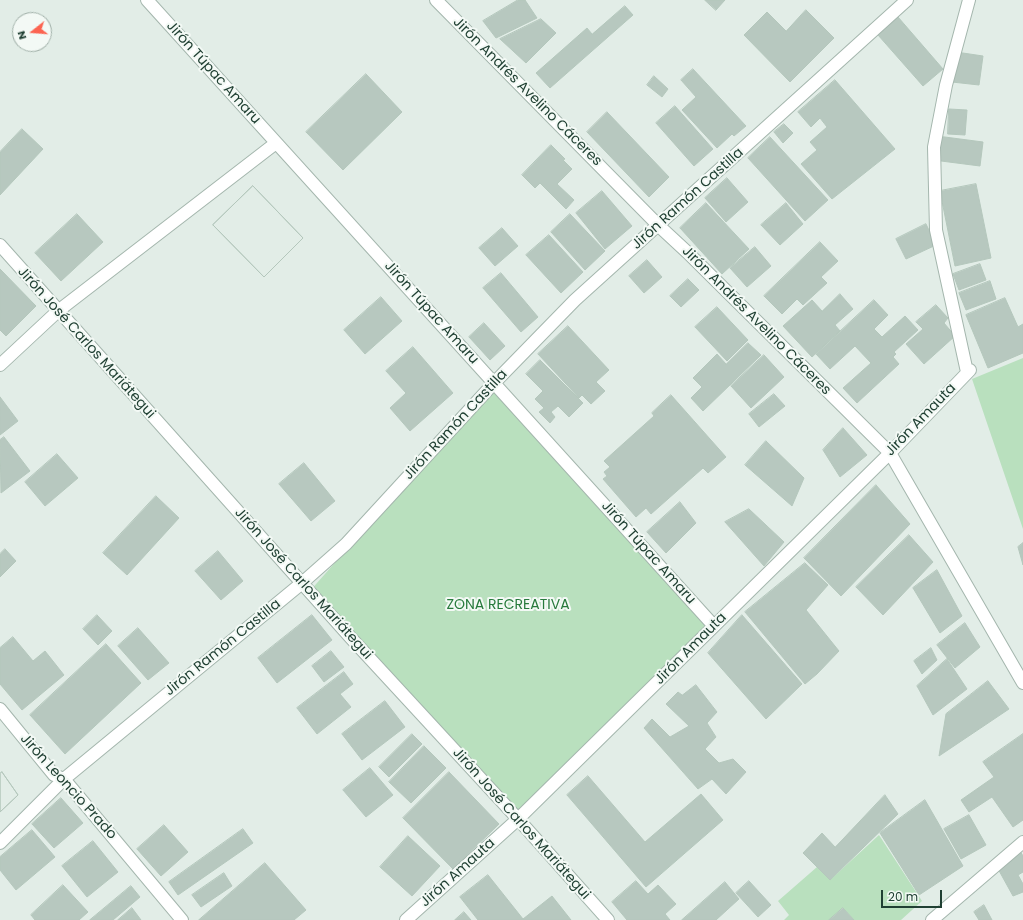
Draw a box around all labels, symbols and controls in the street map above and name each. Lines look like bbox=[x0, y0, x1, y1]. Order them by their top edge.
north arrow bbox=[12, 12, 52, 52]
street label: Jirón Andrés Avelino Cáceres bbox=[449, 14, 605, 170]
street label: Jirón Túpac Amaru bbox=[162, 18, 264, 128]
text: N bbox=[13, 29, 30, 42]
street label: Jirón Ramón Castilla bbox=[629, 144, 747, 254]
street label: Jirón Andrés Avelino Cáceres bbox=[678, 243, 834, 399]
street label: Jirón Túpac Amaru bbox=[380, 258, 482, 368]
street label: Jirón José Carlos Mariátegui bbox=[13, 264, 159, 422]
street label: Jirón Ramón Castilla bbox=[401, 367, 511, 483]
street label: Jirón Amauta bbox=[882, 380, 960, 460]
street label: Jirón Túpac Amaru bbox=[597, 498, 699, 608]
street label: Jirón José Carlos Mariátegui bbox=[230, 505, 376, 663]
street label: Jirón Ramón Castilla bbox=[162, 596, 284, 700]
park label: ZONA RECREATIVA bbox=[446, 597, 570, 613]
street label: Jirón Amauta bbox=[652, 610, 730, 688]
street label: Jirón Leoncio Prado bbox=[16, 731, 120, 843]
street label: Jirón José Carlos Mariátegui bbox=[448, 745, 594, 903]
street label: Jirón Amauta bbox=[417, 835, 499, 911]
scale bar bbox=[883, 882, 944, 908]
text: 20 m bbox=[888, 888, 918, 905]

